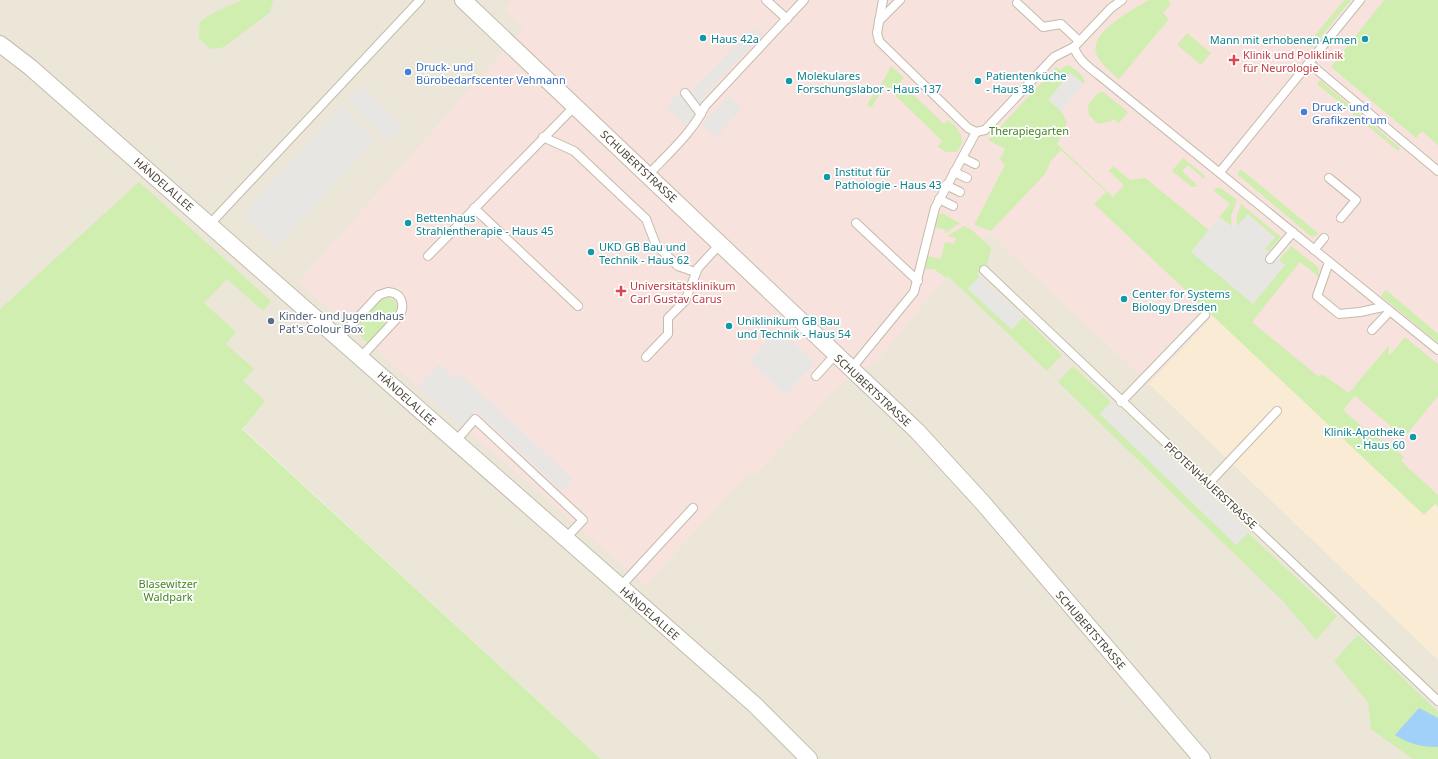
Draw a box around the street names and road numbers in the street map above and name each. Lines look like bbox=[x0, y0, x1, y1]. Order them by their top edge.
street label: SCHUBERTSTRASSE bbox=[597, 127, 681, 205]
street label: HÄNDELALLEE bbox=[131, 154, 197, 214]
street label: SCHUBERTSTRASSE bbox=[831, 351, 915, 429]
street label: HÄNDELALLEE bbox=[374, 368, 440, 428]
street label: PFOTENHAUERSTRASSE bbox=[1161, 438, 1261, 532]
street label: HÄNDELALLEE bbox=[617, 583, 683, 643]
street label: SCHUBERTSTRASSE bbox=[1053, 587, 1129, 673]

